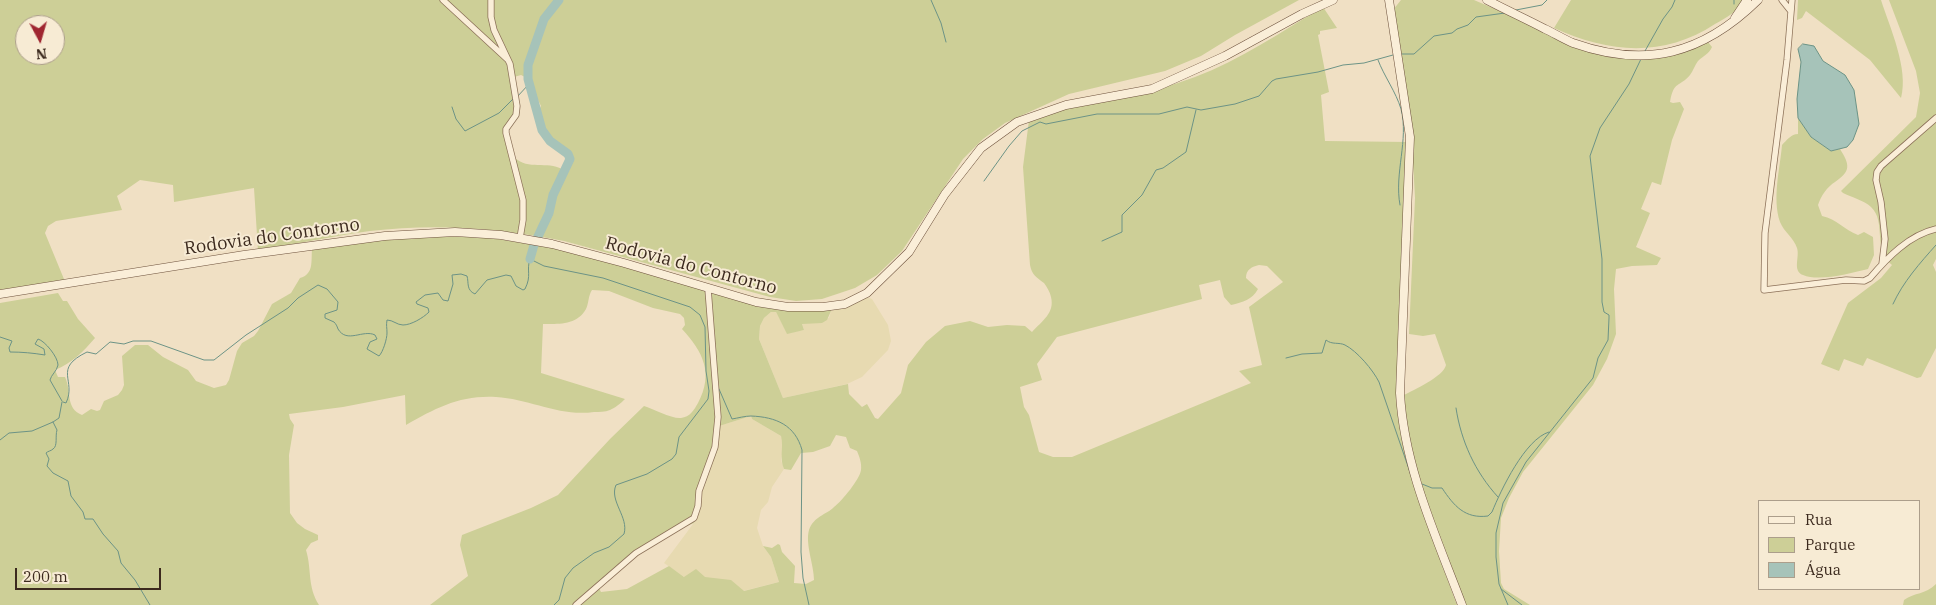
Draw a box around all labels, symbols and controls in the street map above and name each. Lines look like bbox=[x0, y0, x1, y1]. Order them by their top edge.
north arrow bbox=[15, 15, 65, 65]
text: N bbox=[35, 44, 48, 63]
street label: Rodovia do Contorno bbox=[183, 214, 361, 260]
street label: Rodovia do Contorno bbox=[603, 233, 779, 299]
legend bbox=[1758, 500, 1921, 590]
text: Rua bbox=[1805, 510, 1832, 529]
text: Parque bbox=[1805, 535, 1855, 554]
scale bar bbox=[18, 558, 164, 590]
text: Água bbox=[1805, 560, 1841, 579]
text: 200 m bbox=[23, 567, 68, 586]

